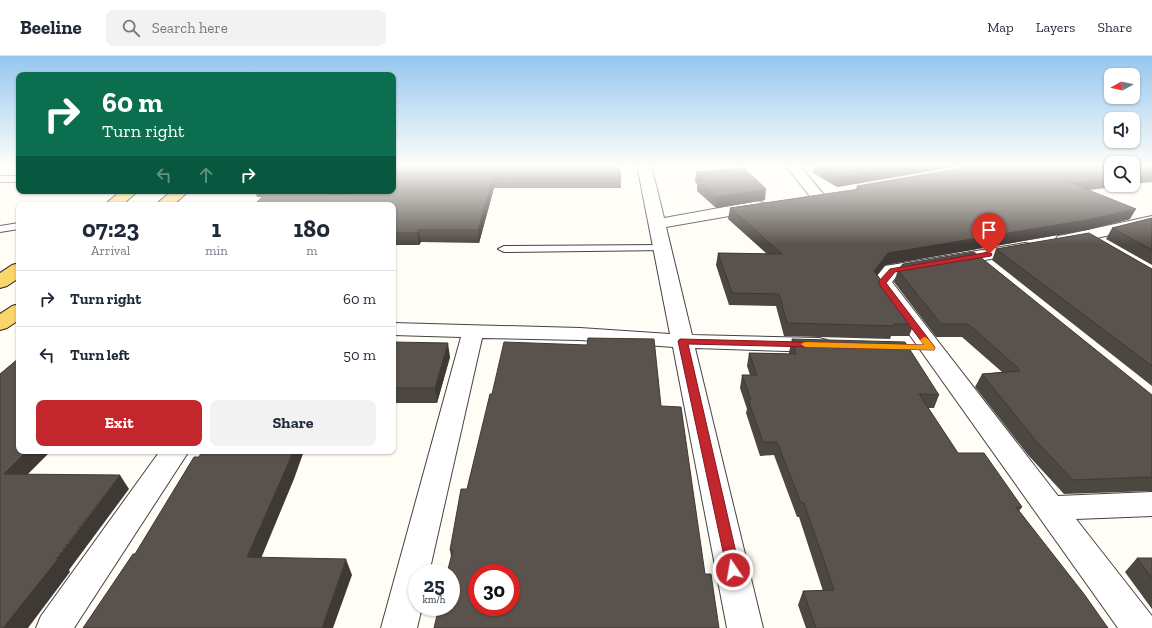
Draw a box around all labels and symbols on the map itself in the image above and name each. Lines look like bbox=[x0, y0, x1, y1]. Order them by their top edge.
north arrow bbox=[1104, 68, 1140, 104]
pin bbox=[972, 213, 1006, 254]
position arrow bbox=[712, 549, 754, 591]
speed limit sign: 30 bbox=[468, 564, 520, 616]

